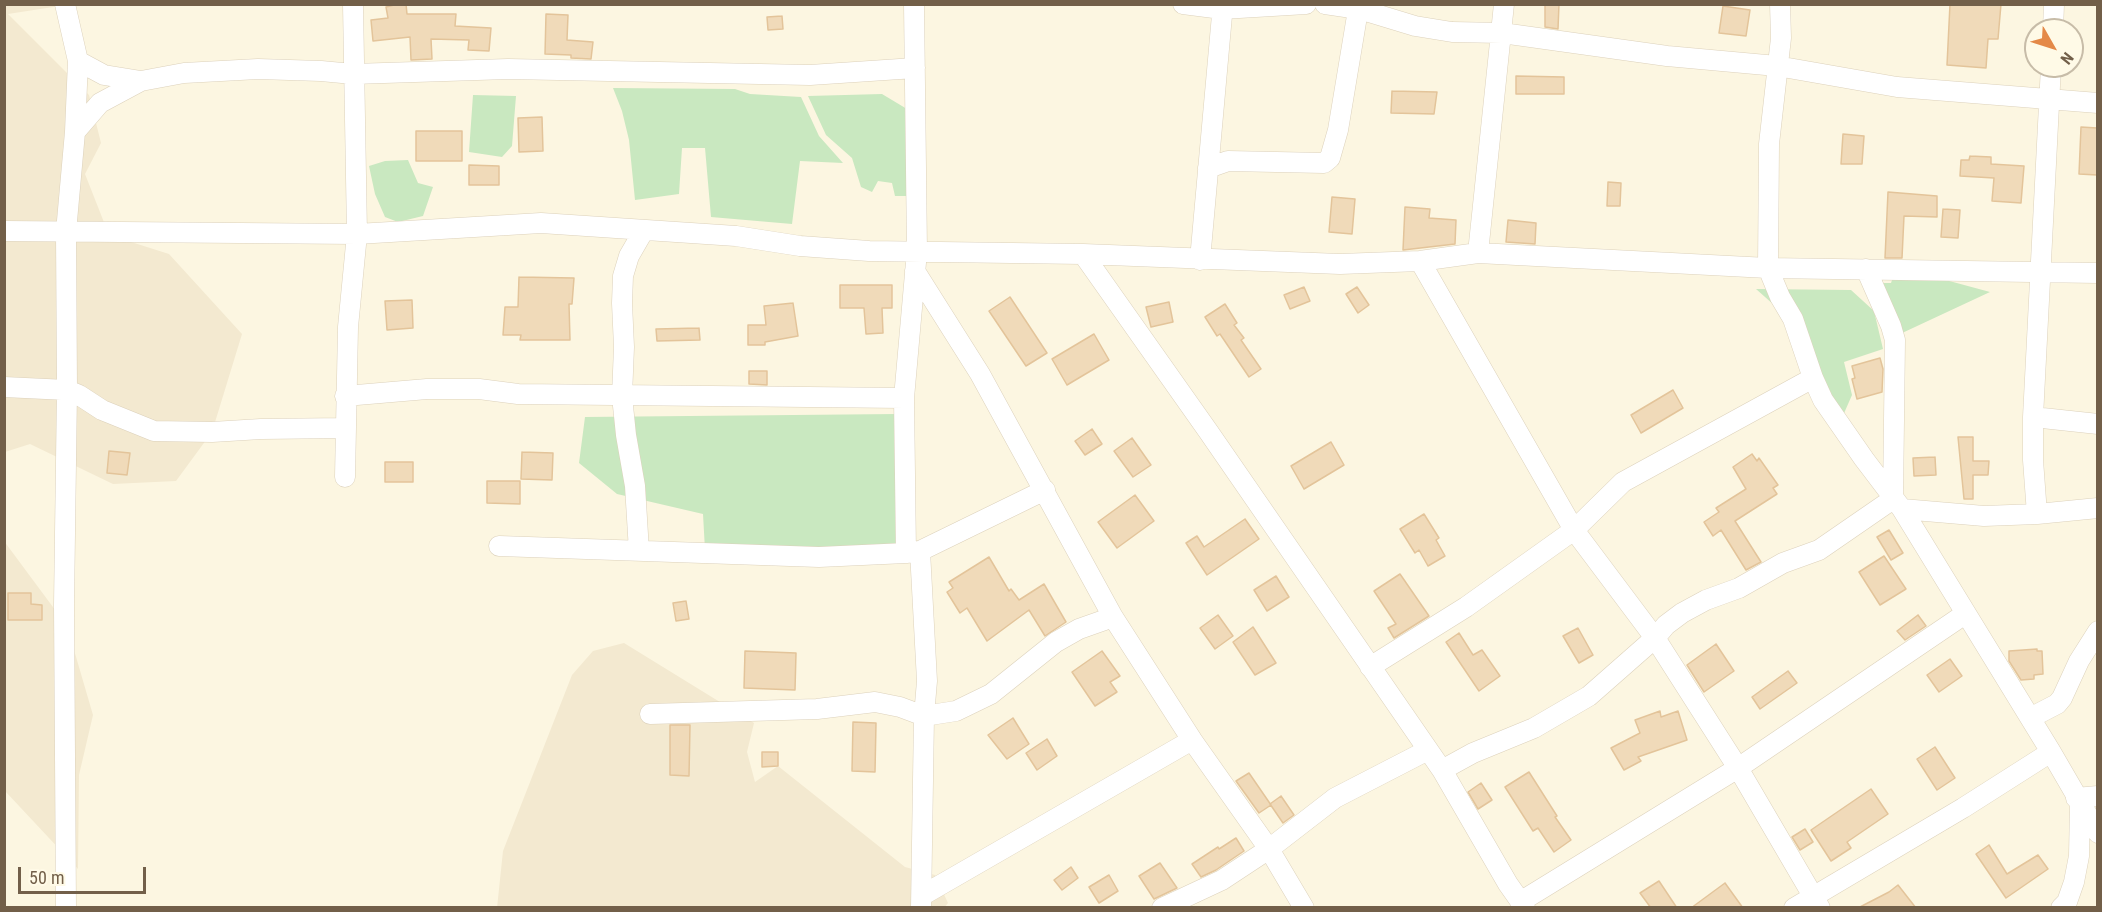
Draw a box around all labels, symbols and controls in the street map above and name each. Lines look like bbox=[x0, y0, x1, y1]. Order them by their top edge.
north arrow bbox=[2024, 18, 2084, 78]
text: N bbox=[2056, 49, 2077, 68]
scale bar bbox=[21, 855, 148, 893]
text: 50 m bbox=[29, 867, 64, 888]

